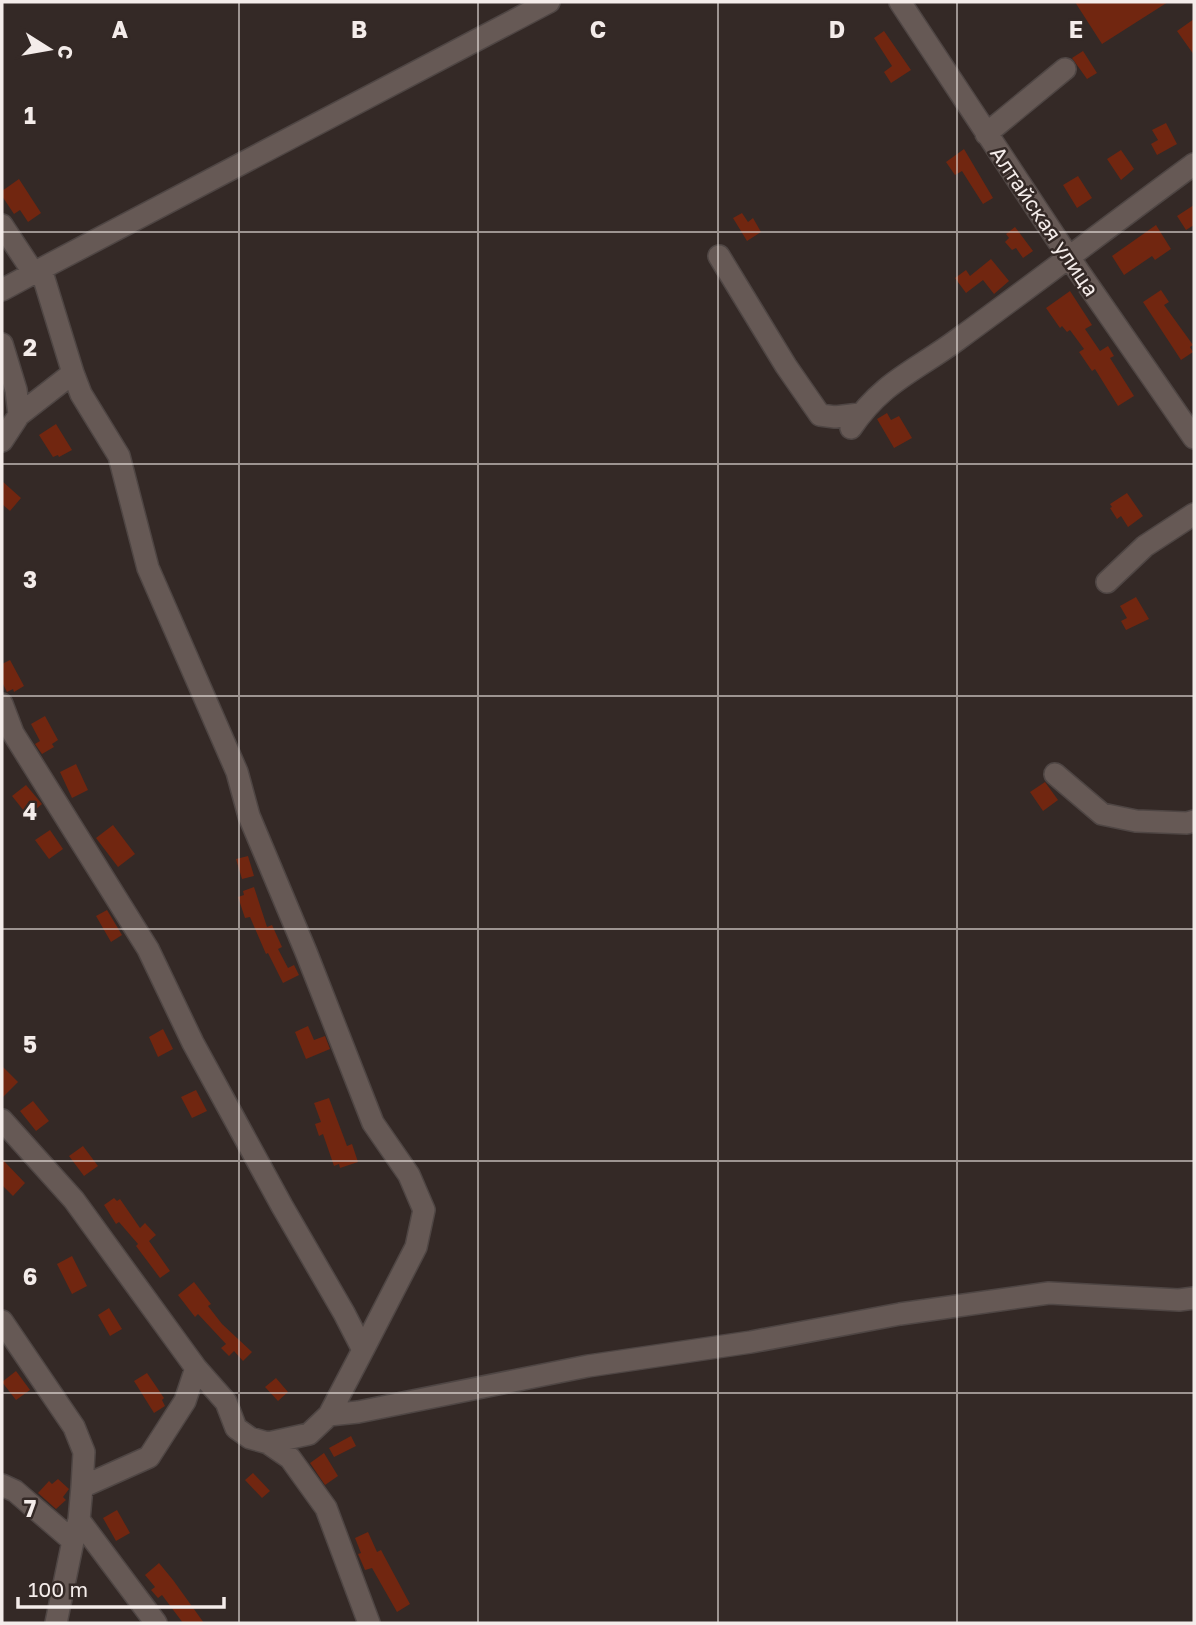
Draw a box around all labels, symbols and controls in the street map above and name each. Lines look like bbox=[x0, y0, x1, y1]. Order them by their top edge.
north arrow bbox=[14, 14, 84, 84]
text: A bbox=[112, 15, 129, 43]
text: B bbox=[351, 15, 367, 43]
text: C bbox=[590, 15, 606, 43]
text: D bbox=[829, 15, 845, 43]
text: E bbox=[1069, 15, 1083, 43]
text: С bbox=[54, 44, 79, 61]
text: 1 bbox=[24, 101, 36, 129]
street label: Алтайская улица bbox=[985, 141, 1105, 301]
text: 2 bbox=[23, 333, 37, 361]
text: 3 bbox=[23, 565, 37, 593]
text: 4 bbox=[23, 797, 37, 825]
text: 5 bbox=[23, 1030, 37, 1058]
text: 6 bbox=[23, 1262, 37, 1290]
text: 7 bbox=[24, 1494, 36, 1522]
scale bar bbox=[18, 1566, 224, 1610]
text: 100 m bbox=[28, 1576, 88, 1602]

